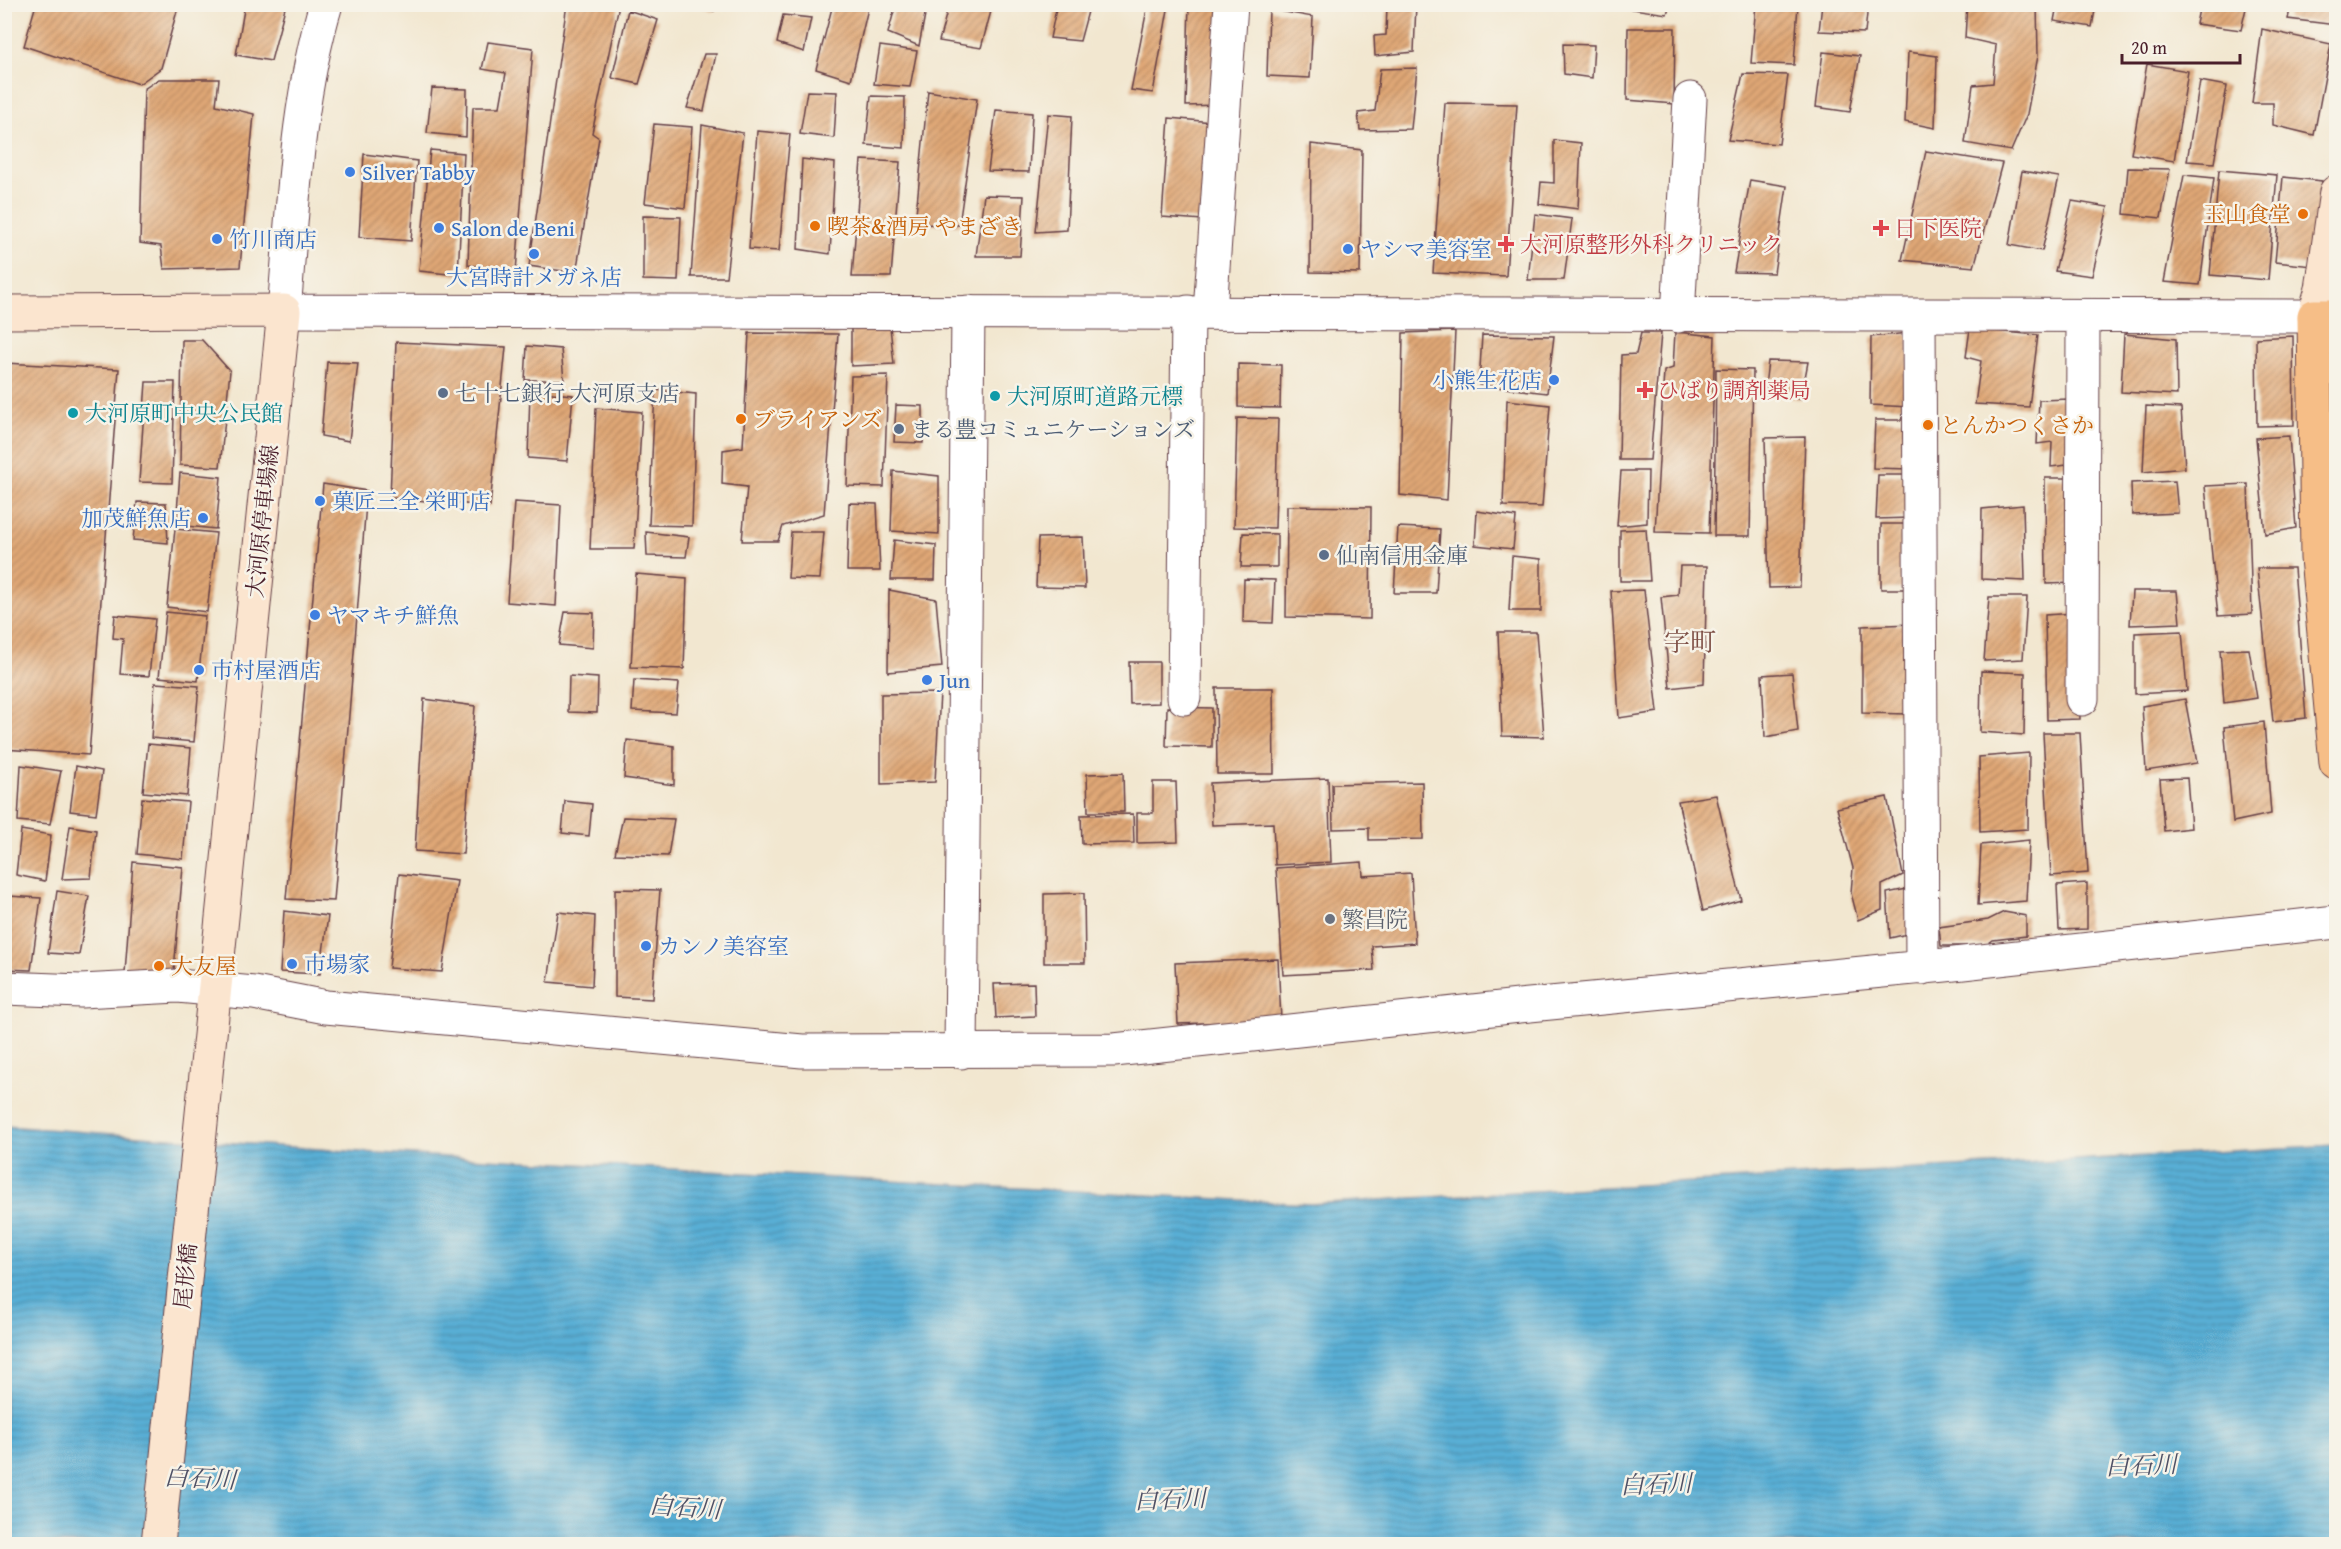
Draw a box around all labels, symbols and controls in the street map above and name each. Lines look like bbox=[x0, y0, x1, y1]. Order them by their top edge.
scale bar bbox=[2122, 27, 2240, 65]
text: 20 m bbox=[2131, 34, 2167, 61]
place label: Silver Tabby bbox=[362, 156, 475, 188]
marker: Silver Tabby bbox=[343, 165, 357, 179]
place label: 玉山食堂 bbox=[2203, 198, 2291, 230]
marker: 玉山食堂 bbox=[2296, 207, 2310, 221]
place label: 喫茶&酒房 やまざき bbox=[827, 210, 1023, 242]
place label: Salon de Beni bbox=[451, 212, 575, 244]
place label: 日下医院 bbox=[1894, 212, 1982, 244]
marker: 喫茶&酒房 やまざき bbox=[808, 219, 822, 233]
marker: 日下医院 bbox=[1872, 219, 1890, 237]
marker: Salon de Beni bbox=[432, 221, 446, 235]
place label: 竹川商店 bbox=[229, 223, 317, 255]
place label: 大河原整形外科クリニック bbox=[1520, 228, 1783, 260]
marker: 竹川商店 bbox=[210, 232, 224, 246]
place label: ヤシマ美容室 bbox=[1360, 233, 1492, 265]
marker: 大河原整形外科クリニック bbox=[1497, 235, 1515, 253]
marker: ヤシマ美容室 bbox=[1341, 242, 1355, 256]
marker: 大宮時計メガネ店 bbox=[527, 247, 541, 261]
place label: 大宮時計メガネ店 bbox=[446, 261, 622, 293]
place label: 小熊生花店 bbox=[1432, 364, 1542, 396]
marker: 小熊生花店 bbox=[1547, 373, 1561, 387]
place label: ひばり調剤薬局 bbox=[1657, 374, 1811, 406]
place label: 七十七銀行 大河原支店 bbox=[455, 377, 680, 409]
place label: 大河原町道路元標 bbox=[1007, 380, 1183, 412]
marker: ひばり調剤薬局 bbox=[1638, 383, 1652, 397]
marker: 七十七銀行 大河原支店 bbox=[436, 386, 450, 400]
marker: 大河原町道路元標 bbox=[988, 389, 1002, 403]
place label: 大河原町中央公民館 bbox=[85, 397, 283, 429]
place label: ブライアンズ bbox=[753, 403, 882, 435]
marker: 大河原町中央公民館 bbox=[66, 406, 80, 420]
place label: とんかつくさか bbox=[1940, 409, 2094, 441]
marker: ブライアンズ bbox=[734, 412, 748, 426]
place label: まる豊コミュニケーションズ bbox=[911, 413, 1195, 445]
marker: とんかつくさか bbox=[1921, 418, 1935, 432]
marker: まる豊コミュニケーションズ bbox=[892, 422, 906, 436]
street label: 大河原停車場線 bbox=[238, 443, 286, 599]
place label: 菓匠三全 栄町店 bbox=[332, 485, 491, 517]
marker: 菓匠三全 栄町店 bbox=[313, 494, 327, 508]
place label: 加茂鮮魚店 bbox=[81, 502, 191, 534]
marker: 加茂鮮魚店 bbox=[196, 511, 210, 525]
place label: 仙南信用金庫 bbox=[1336, 539, 1468, 571]
marker: 仙南信用金庫 bbox=[1317, 548, 1331, 562]
place label: ヤマキチ鮮魚 bbox=[327, 599, 459, 631]
marker: ヤマキチ鮮魚 bbox=[308, 608, 322, 622]
district label: 字町 bbox=[1664, 622, 1716, 661]
place label: 市村屋酒店 bbox=[211, 654, 321, 686]
marker: 市村屋酒店 bbox=[192, 663, 206, 677]
place label: Jun bbox=[936, 664, 971, 696]
marker: Jun bbox=[920, 673, 934, 687]
place label: 繁昌院 bbox=[1342, 903, 1408, 935]
marker: 繁昌院 bbox=[1323, 912, 1337, 926]
place label: カンノ美容室 bbox=[658, 930, 789, 962]
marker: カンノ美容室 bbox=[639, 939, 653, 953]
place label: 市場家 bbox=[304, 948, 370, 980]
place label: 大友屋 bbox=[171, 950, 237, 982]
marker: 市場家 bbox=[285, 957, 299, 971]
marker: 大友屋 bbox=[152, 959, 166, 973]
street label: 尾形橋 bbox=[166, 1242, 204, 1310]
water label: 白石川 bbox=[2104, 1446, 2181, 1484]
water label: 白石川 bbox=[163, 1459, 240, 1498]
water label: 白石川 bbox=[1619, 1465, 1696, 1503]
water label: 白石川 bbox=[1133, 1480, 1210, 1518]
water label: 白石川 bbox=[648, 1487, 725, 1527]

